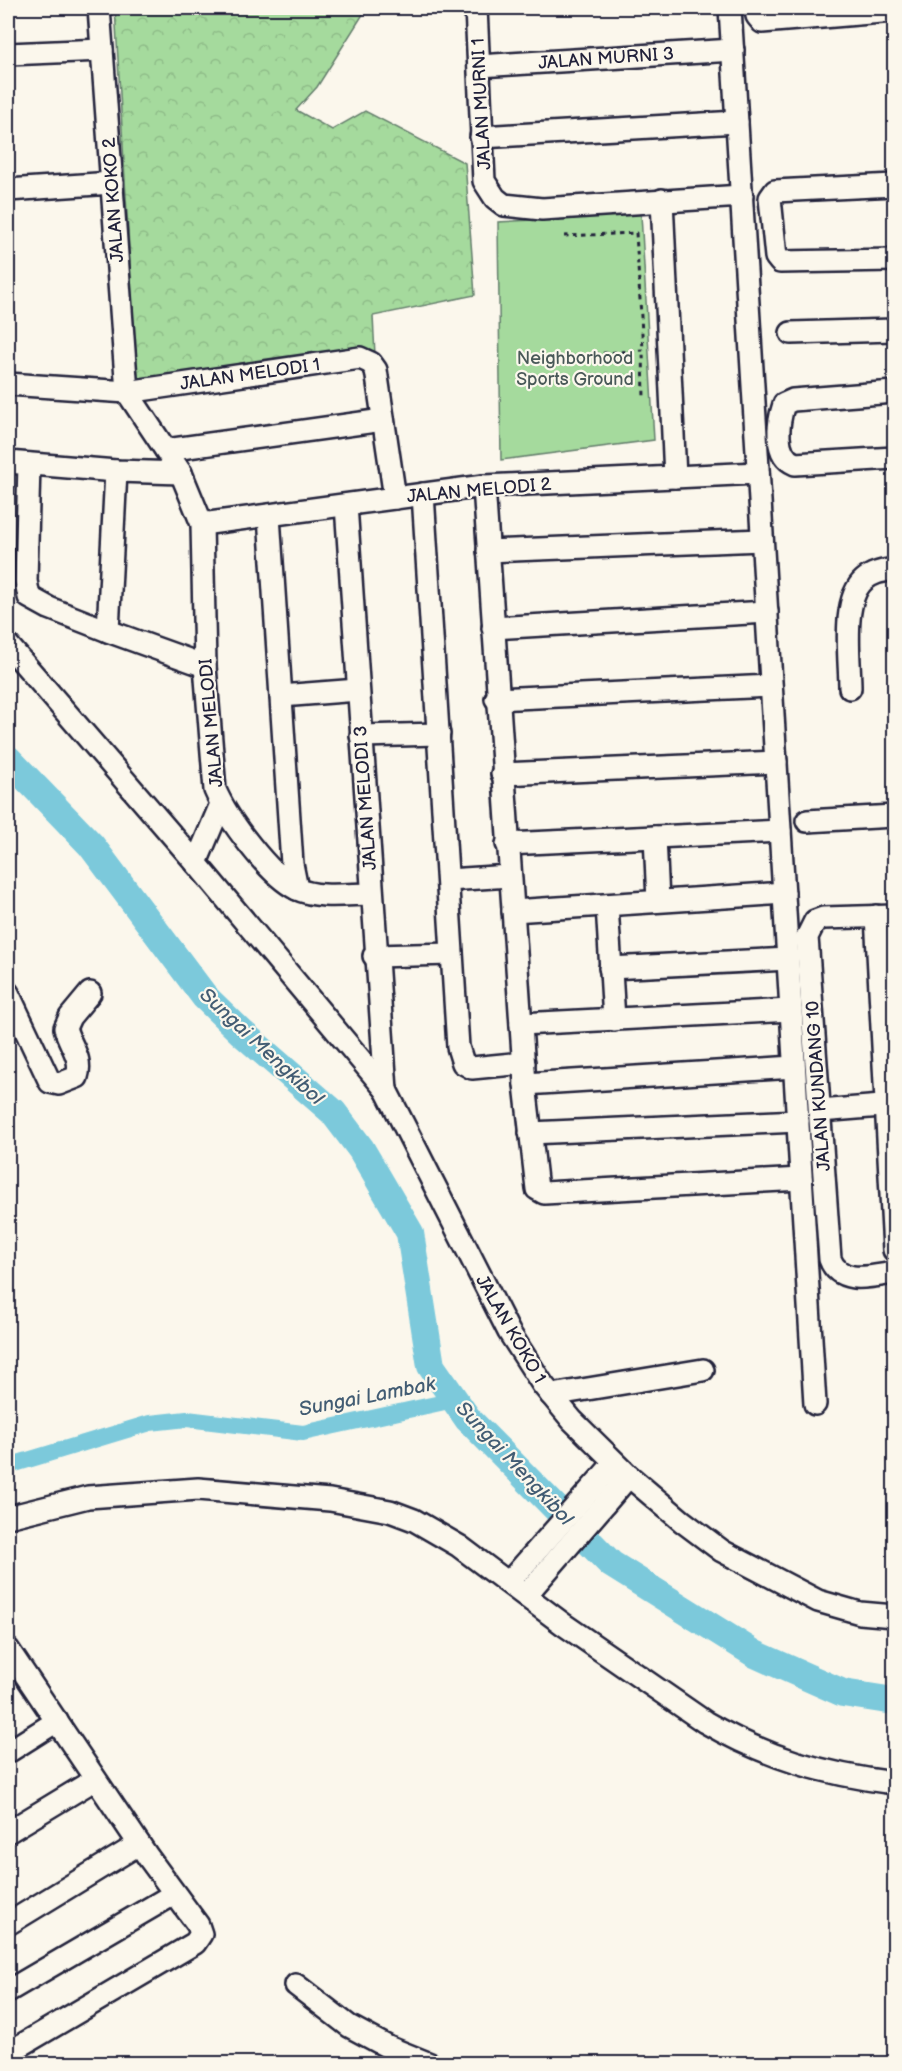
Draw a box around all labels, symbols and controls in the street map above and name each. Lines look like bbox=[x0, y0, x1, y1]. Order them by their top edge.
street label: JALAN MURNI 1 bbox=[468, 38, 495, 170]
street label: JALAN MURNI 3 bbox=[538, 43, 675, 74]
street label: JALAN KOKO 2 bbox=[99, 136, 128, 263]
park label: Neighborhood Sports Ground bbox=[516, 348, 634, 390]
street label: JALAN MELODI 1 bbox=[179, 354, 321, 395]
street label: JALAN MELODI 2 bbox=[406, 474, 552, 507]
street label: JALAN MELODI bbox=[195, 658, 228, 788]
street label: JALAN MELODI 3 bbox=[350, 725, 381, 871]
water label: Sungai Mengkibol bbox=[194, 983, 329, 1111]
street label: JALAN KUNDANG 10 bbox=[802, 1000, 835, 1172]
street label: JALAN KOKO 1 bbox=[471, 1271, 550, 1387]
water label: Sungai Lambak bbox=[297, 1372, 439, 1422]
water label: Sungai Mengkibol bbox=[451, 1397, 579, 1532]

